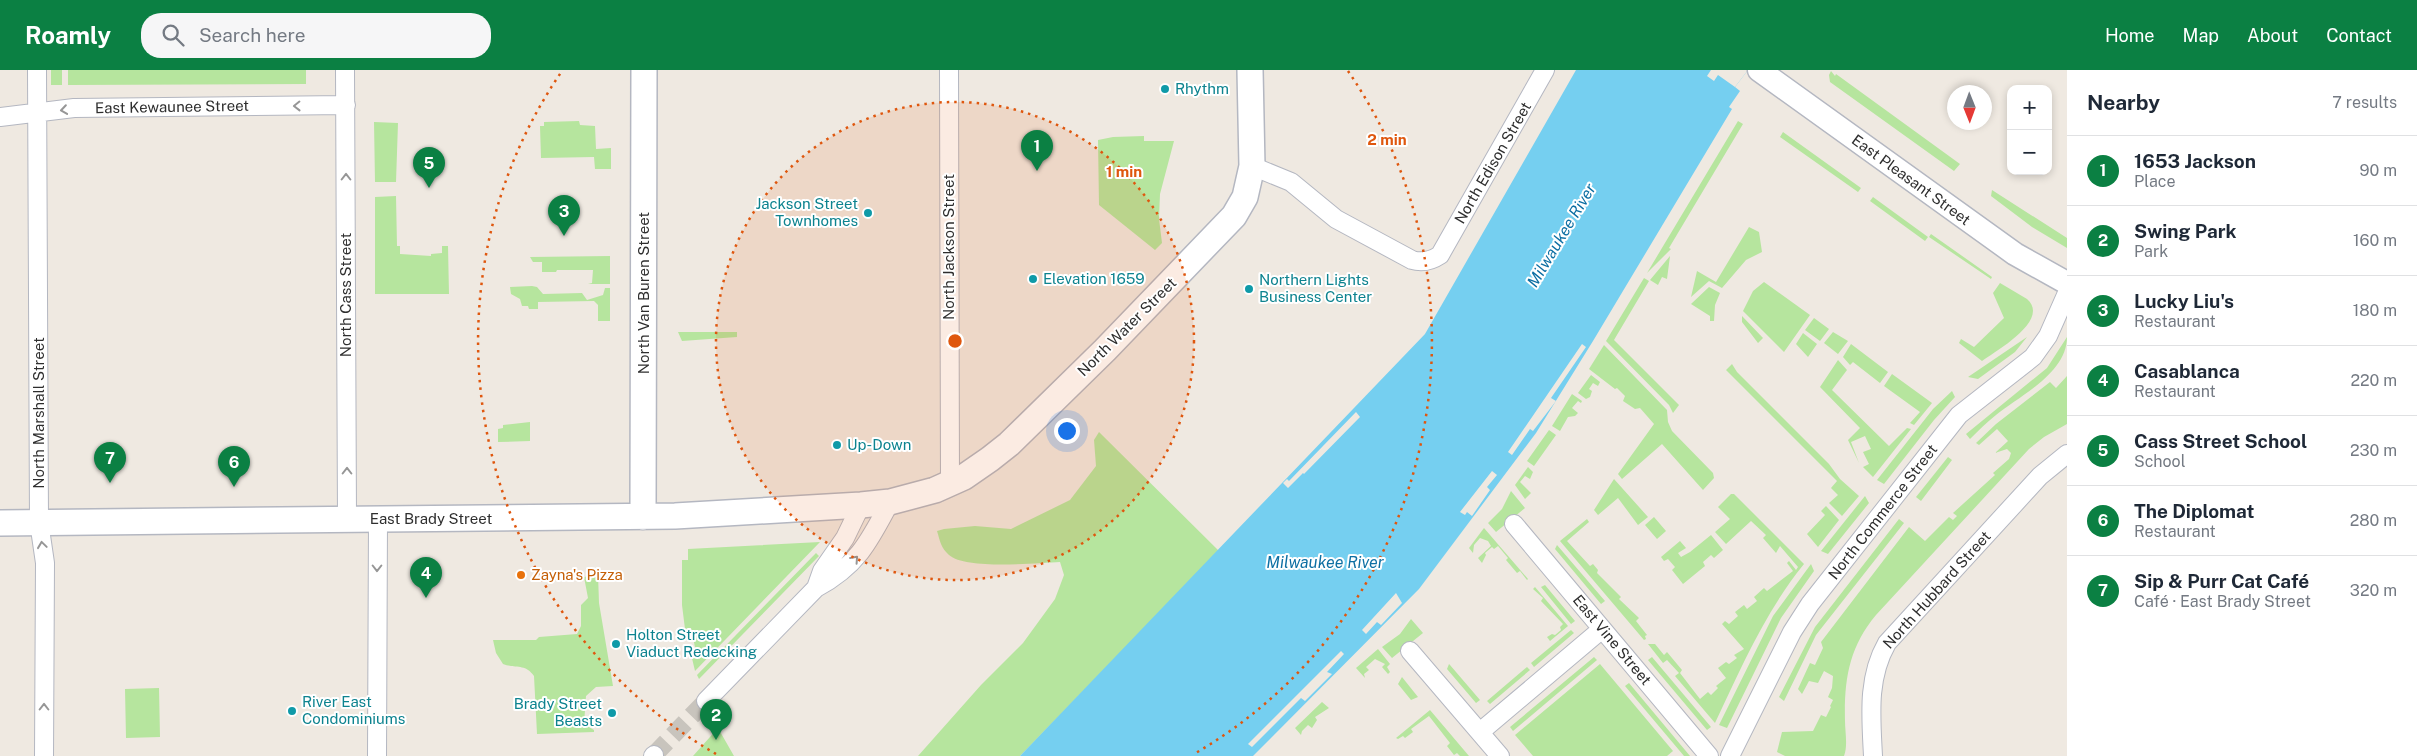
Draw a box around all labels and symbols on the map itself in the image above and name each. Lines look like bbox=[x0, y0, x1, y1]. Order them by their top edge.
place label: Rhythm bbox=[1175, 80, 1229, 97]
marker: Rhythm bbox=[1159, 83, 1171, 95]
north arrow bbox=[1947, 85, 1992, 130]
street label: East Kewaunee Street bbox=[95, 97, 249, 116]
street label: North Edison Street bbox=[1451, 99, 1534, 227]
one-way arrow bbox=[293, 101, 300, 111]
one-way arrow bbox=[60, 104, 68, 115]
pin: 1 bbox=[1021, 130, 1053, 171]
text: 2 min bbox=[1367, 131, 1407, 148]
street label: East Pleasant Street bbox=[1849, 131, 1974, 228]
pin: 5 bbox=[413, 147, 445, 188]
text: 1 min bbox=[1106, 163, 1142, 180]
one-way arrow bbox=[341, 173, 351, 180]
street label: North Jackson Street bbox=[940, 174, 957, 320]
water label: Milwaukee River bbox=[1523, 179, 1600, 290]
pin: 3 bbox=[548, 195, 580, 236]
place label: Jackson Street Townhomes bbox=[755, 195, 858, 229]
marker: Jackson Street Townhomes bbox=[862, 207, 874, 219]
street label: North Van Buren Street bbox=[635, 212, 652, 374]
street label: North Cass Street bbox=[337, 233, 354, 357]
place label: Elevation 1659 bbox=[1043, 270, 1145, 287]
place label: Northern Lights Business Center bbox=[1259, 271, 1372, 305]
marker: Elevation 1659 bbox=[1027, 273, 1039, 285]
street label: North Water Street bbox=[1074, 274, 1180, 379]
marker: Northern Lights Business Center bbox=[1243, 283, 1255, 295]
centre of rings bbox=[946, 332, 964, 350]
street label: North Marshall Street bbox=[30, 337, 47, 489]
your location bbox=[1054, 418, 1080, 444]
place label: Up-Down bbox=[847, 436, 911, 453]
marker: Up-Down bbox=[831, 439, 843, 451]
street label: North Commerce Street bbox=[1825, 441, 1941, 582]
pin: 7 bbox=[94, 442, 126, 483]
pin: 6 bbox=[218, 446, 250, 487]
one-way arrow bbox=[342, 466, 352, 474]
street label: East Brady Street bbox=[370, 510, 492, 527]
street label: North Hubbard Street bbox=[1879, 527, 1994, 652]
one-way arrow bbox=[38, 541, 48, 549]
water label: Milwaukee River bbox=[1266, 553, 1385, 572]
one-way arrow bbox=[849, 556, 858, 565]
pin: 4 bbox=[410, 557, 442, 598]
one-way arrow bbox=[372, 565, 382, 573]
place label: Zayna's Pizza bbox=[531, 566, 623, 583]
marker: Zayna's Pizza bbox=[515, 569, 527, 581]
street label: East Vine Street bbox=[1570, 591, 1655, 688]
place label: Holton Street Viaduct Redecking bbox=[626, 626, 757, 660]
marker: Holton Street Viaduct Redecking bbox=[610, 638, 622, 650]
place label: River East Condominiums bbox=[302, 693, 405, 727]
place label: Brady Street Beasts bbox=[514, 695, 602, 729]
pin: 2 bbox=[700, 699, 732, 740]
one-way arrow bbox=[39, 703, 49, 711]
marker: River East Condominiums bbox=[286, 705, 298, 717]
marker: Brady Street Beasts bbox=[606, 707, 618, 719]

